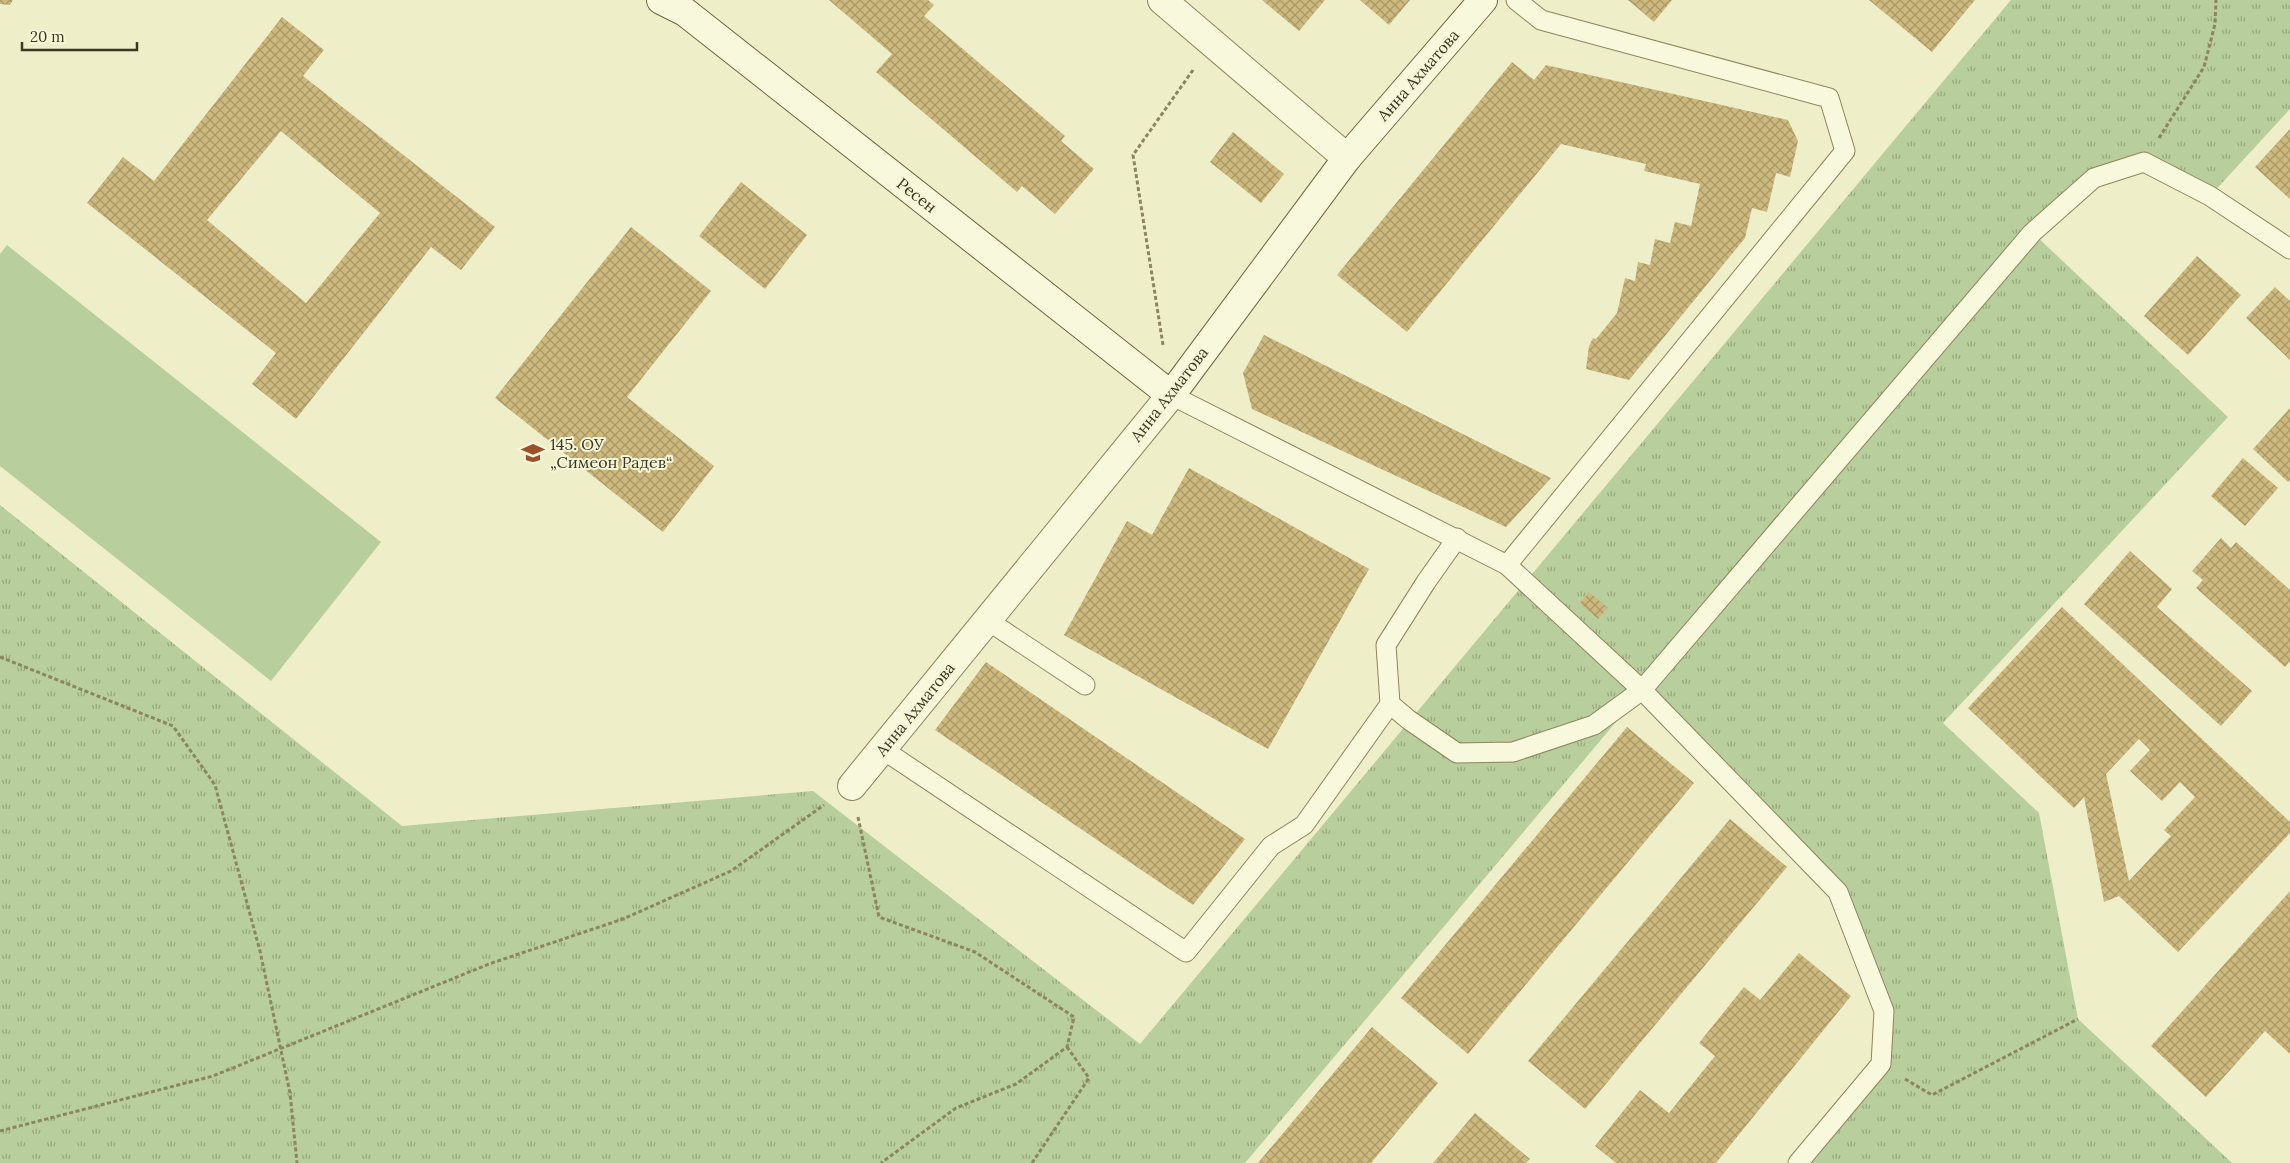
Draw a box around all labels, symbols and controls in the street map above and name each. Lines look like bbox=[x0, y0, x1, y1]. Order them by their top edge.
scale bar bbox=[22, 20, 138, 52]
street label: Анна Ахматова bbox=[1372, 25, 1463, 126]
text: 20 m bbox=[30, 27, 65, 46]
street label: Ресен bbox=[893, 173, 941, 217]
street label: Анна Ахматова bbox=[1125, 343, 1212, 446]
place label: 145. ОУ „Симеон Радев“ bbox=[550, 434, 672, 472]
school or university icon: 145. ОУ „Симеон Радев“ bbox=[520, 440, 546, 466]
street label: Анна Ахматова bbox=[870, 658, 959, 761]

